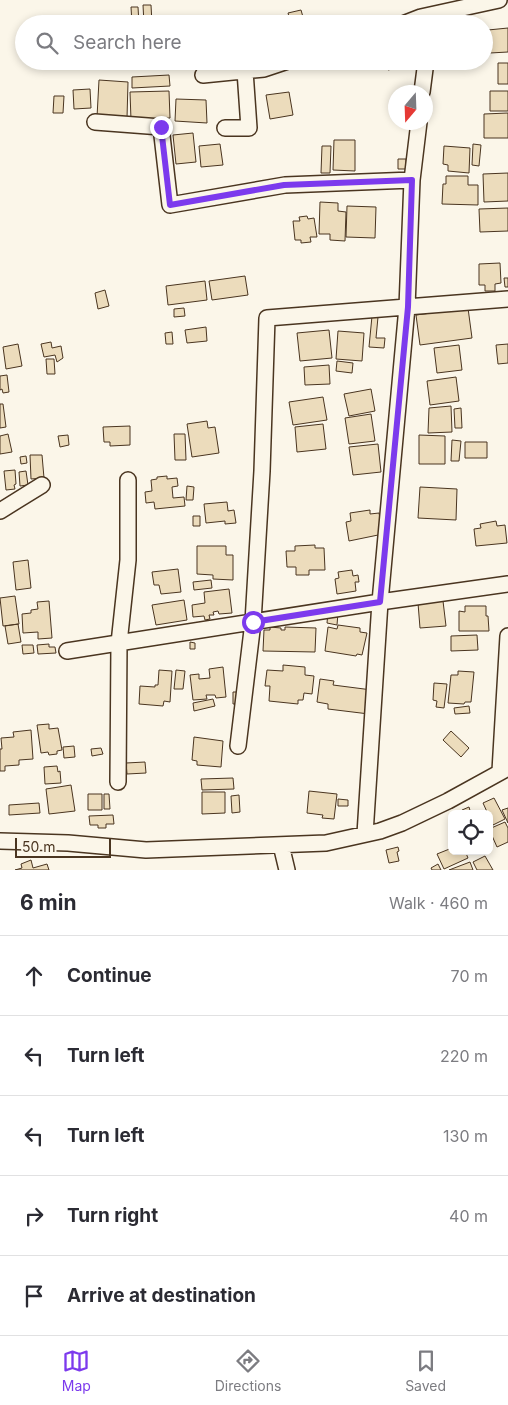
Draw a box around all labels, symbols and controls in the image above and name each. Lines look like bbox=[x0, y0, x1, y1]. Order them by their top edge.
search box bbox=[15, 15, 493, 70]
icon: search bbox=[33, 29, 61, 57]
text: Search here bbox=[73, 31, 182, 54]
north arrow bbox=[388, 85, 433, 130]
route end bbox=[150, 116, 173, 139]
route start bbox=[242, 611, 265, 634]
map controls bbox=[448, 810, 493, 855]
button: locate bbox=[448, 810, 493, 855]
scale bar bbox=[15, 835, 111, 858]
text: 50 m bbox=[22, 838, 56, 855]
text: 6 min bbox=[20, 890, 77, 915]
text: Walk · 460 m bbox=[389, 893, 488, 913]
icon: ahead bbox=[20, 962, 48, 990]
text: Continue bbox=[67, 964, 152, 987]
text: 70 m bbox=[451, 966, 488, 986]
icon: left bbox=[20, 1042, 48, 1070]
text: Turn left bbox=[67, 1044, 145, 1067]
text: 220 m bbox=[440, 1046, 488, 1066]
icon: left bbox=[20, 1122, 48, 1150]
text: Turn left bbox=[67, 1124, 145, 1147]
text: 130 m bbox=[443, 1126, 488, 1146]
icon: right bbox=[20, 1202, 48, 1230]
text: Turn right bbox=[67, 1204, 158, 1227]
text: 40 m bbox=[449, 1206, 488, 1226]
icon: arrive bbox=[20, 1282, 48, 1310]
text: Arrive at destination bbox=[67, 1284, 256, 1307]
tab: Map bbox=[62, 1347, 91, 1394]
tab: Directions bbox=[215, 1347, 281, 1394]
tab: Saved bbox=[405, 1347, 446, 1394]

